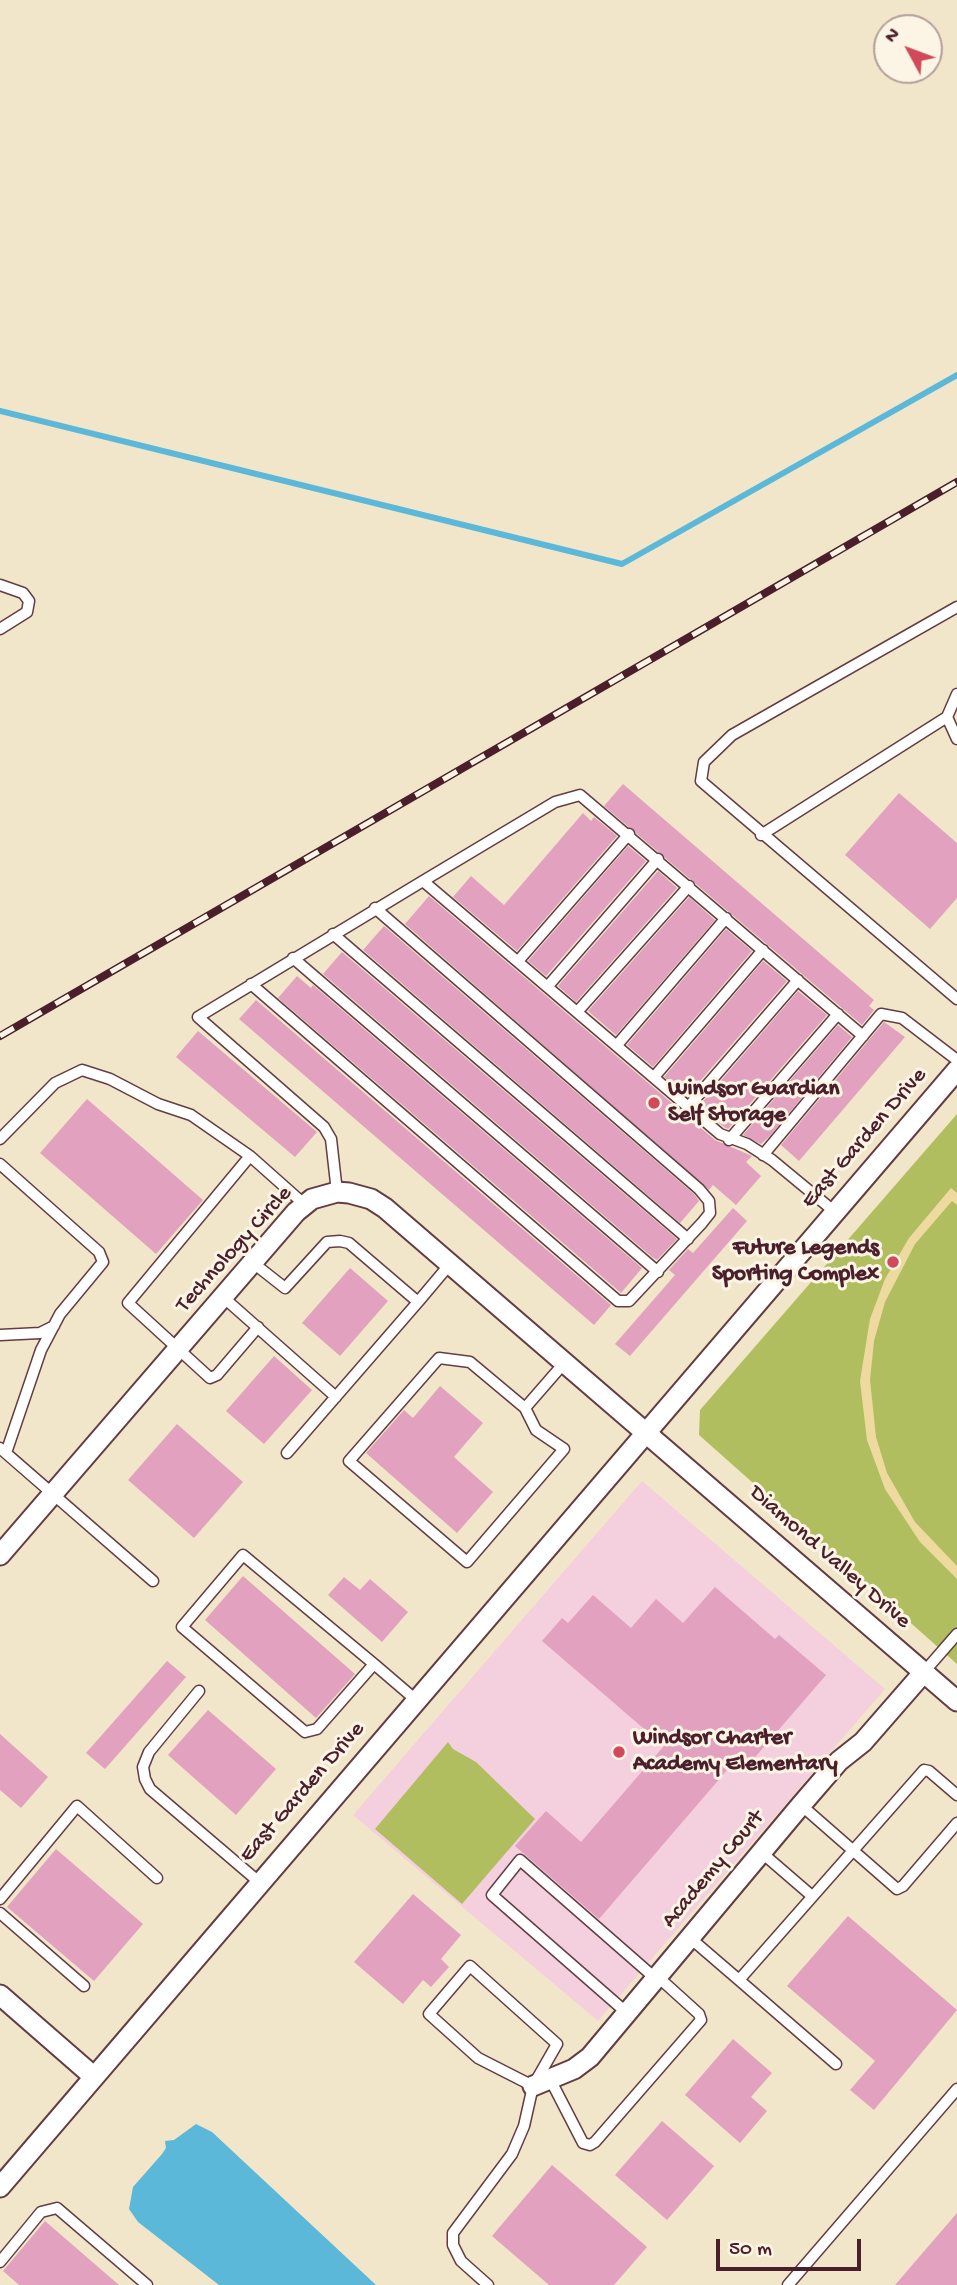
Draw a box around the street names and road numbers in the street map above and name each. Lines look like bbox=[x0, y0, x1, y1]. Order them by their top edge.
street label: East Garden Drive bbox=[796, 1063, 934, 1215]
street label: Technology Circle bbox=[171, 1181, 299, 1319]
street label: Diamond Valley Drive bbox=[742, 1480, 916, 1636]
street label: East Garden Drive bbox=[234, 1717, 372, 1869]
street label: Academy Court bbox=[657, 1805, 771, 1935]

